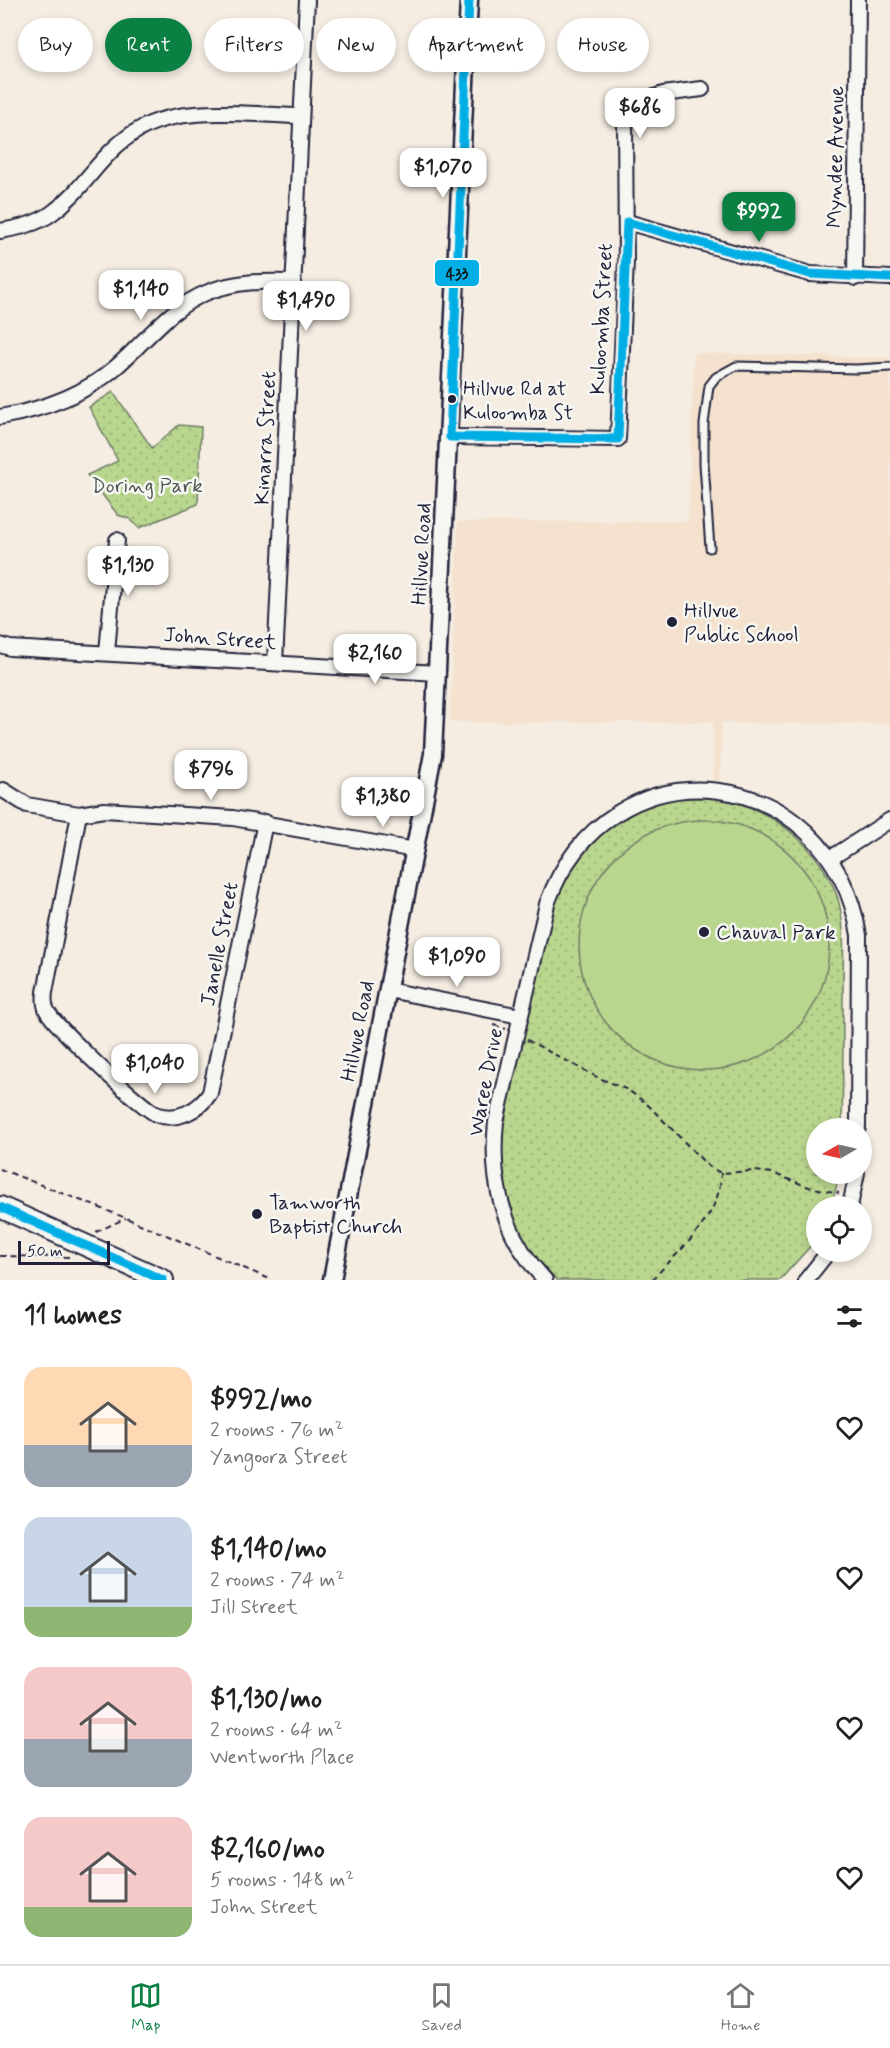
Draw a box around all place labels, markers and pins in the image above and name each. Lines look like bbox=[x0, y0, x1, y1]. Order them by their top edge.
pin: $686 bbox=[604, 88, 676, 139]
pin: $1,070 bbox=[394, 148, 492, 199]
pin: $992 bbox=[723, 192, 795, 243]
pin: $1,140 bbox=[92, 270, 190, 321]
pin: $1,490 bbox=[257, 281, 355, 332]
place label: Hillvue Rd at Kuloomba St bbox=[463, 376, 573, 427]
marker: Hillvue Rd at Kuloomba St bbox=[446, 393, 458, 405]
pin: $1,130 bbox=[79, 546, 177, 597]
place label: Hillvue Public School bbox=[684, 597, 799, 649]
marker: Hillvue Public School bbox=[665, 615, 679, 629]
pin: $2,160 bbox=[326, 634, 424, 685]
pin: $796 bbox=[175, 750, 247, 801]
pin: $1,380 bbox=[334, 777, 432, 828]
place label: Chauval Park bbox=[716, 919, 836, 947]
marker: Chauval Park bbox=[697, 925, 711, 939]
pin: $1,090 bbox=[408, 937, 506, 988]
pin: $1,040 bbox=[106, 1044, 204, 1095]
place label: Tamworth Baptist Church bbox=[269, 1189, 402, 1241]
marker: Tamworth Baptist Church bbox=[250, 1207, 264, 1221]

